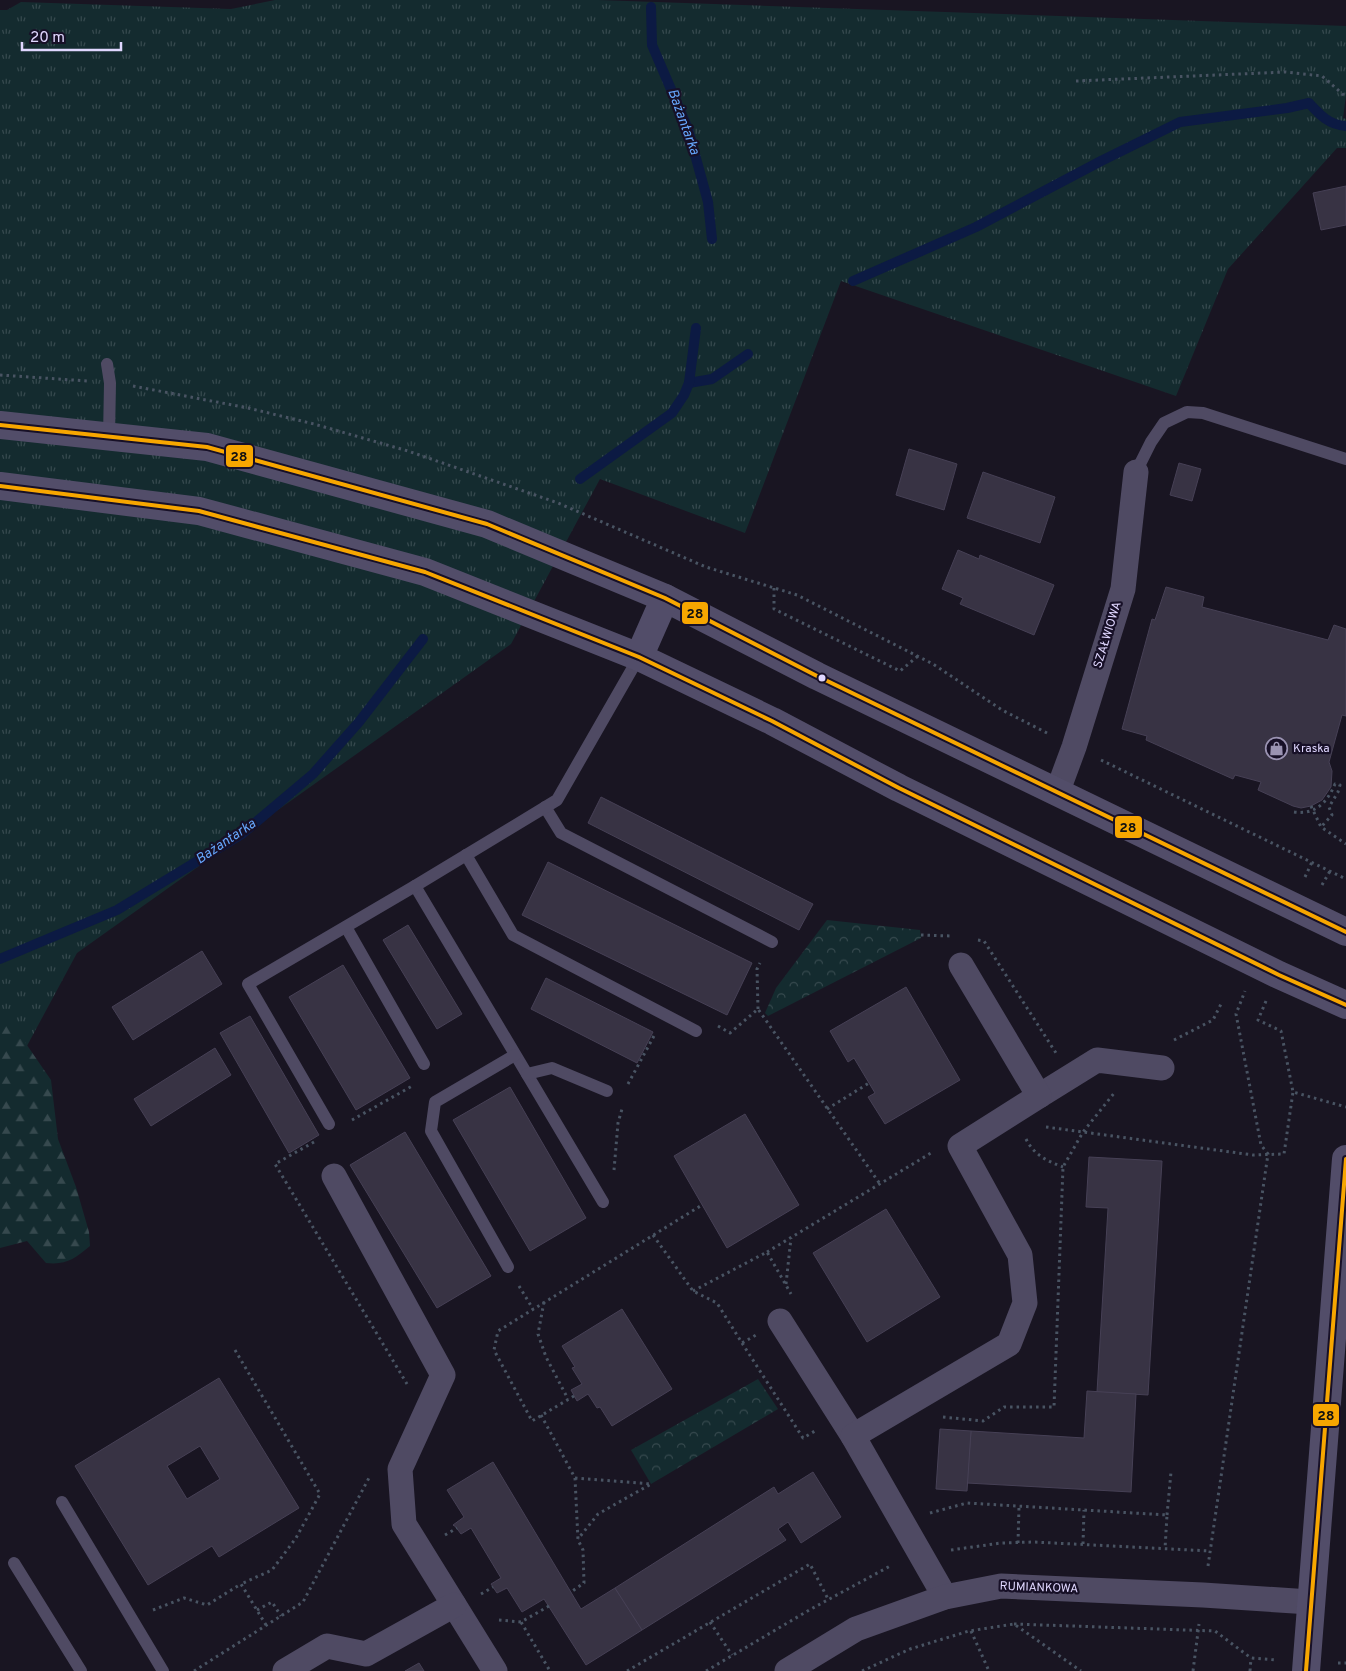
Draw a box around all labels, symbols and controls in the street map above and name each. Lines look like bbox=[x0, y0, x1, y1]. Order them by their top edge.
scale bar bbox=[22, 20, 121, 52]
text: 20 m bbox=[30, 29, 65, 48]
water label: Bażantarka bbox=[663, 87, 703, 158]
line badge: 28 bbox=[225, 444, 254, 468]
text: 28 bbox=[230, 449, 248, 466]
street label: SZAŁWIOWA bbox=[1090, 600, 1126, 670]
line badge: 28 bbox=[681, 601, 709, 625]
text: 28 bbox=[686, 606, 704, 623]
unlabelled marker bbox=[817, 673, 827, 683]
shop icon: Kraska bbox=[1265, 737, 1289, 761]
place label: Kraska bbox=[1293, 741, 1330, 757]
water label: Bażantarka bbox=[193, 815, 260, 868]
line badge: 28 bbox=[1114, 815, 1143, 839]
text: 28 bbox=[1119, 820, 1137, 837]
line badge: 28 bbox=[1312, 1403, 1340, 1427]
text: 28 bbox=[1317, 1408, 1335, 1425]
street label: RUMIANKOWA bbox=[999, 1579, 1079, 1597]

